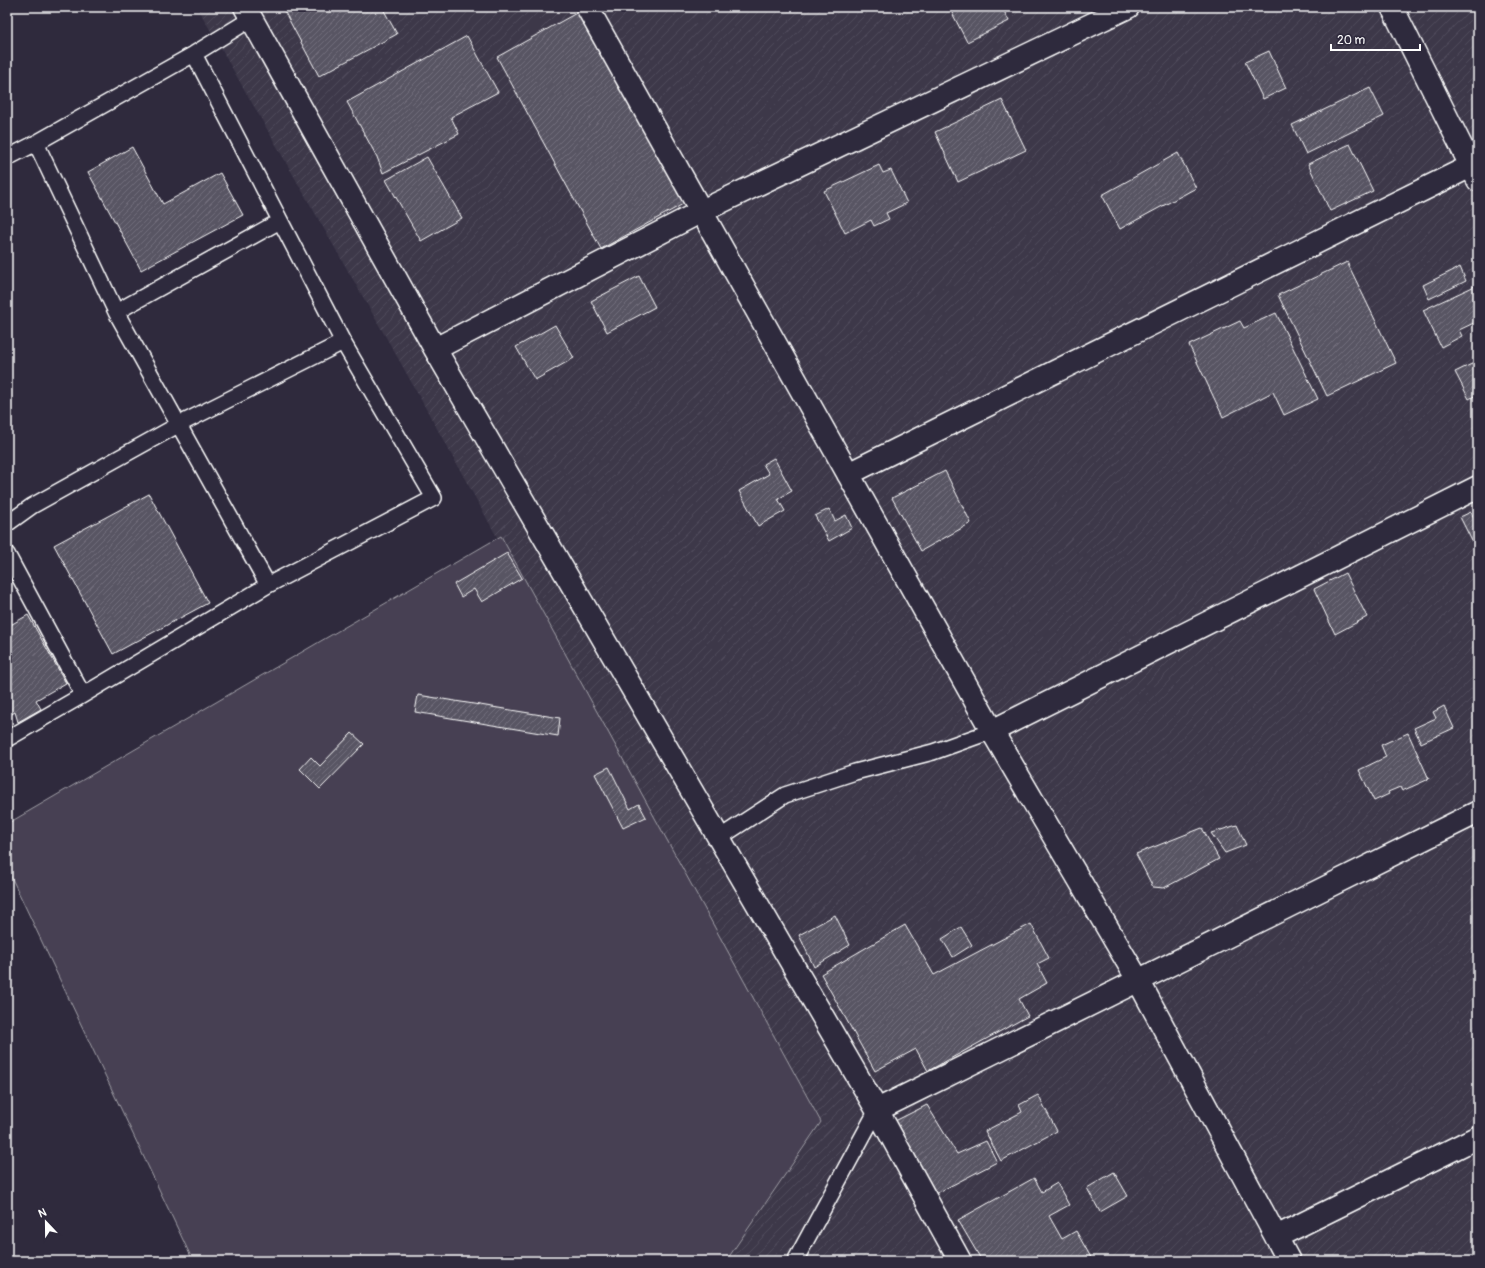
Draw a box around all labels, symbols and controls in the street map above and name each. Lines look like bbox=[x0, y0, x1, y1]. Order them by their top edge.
scale bar bbox=[1331, 26, 1420, 52]
text: 20 m bbox=[1337, 33, 1366, 48]
north arrow bbox=[26, 1202, 66, 1242]
text: N bbox=[37, 1206, 49, 1221]

